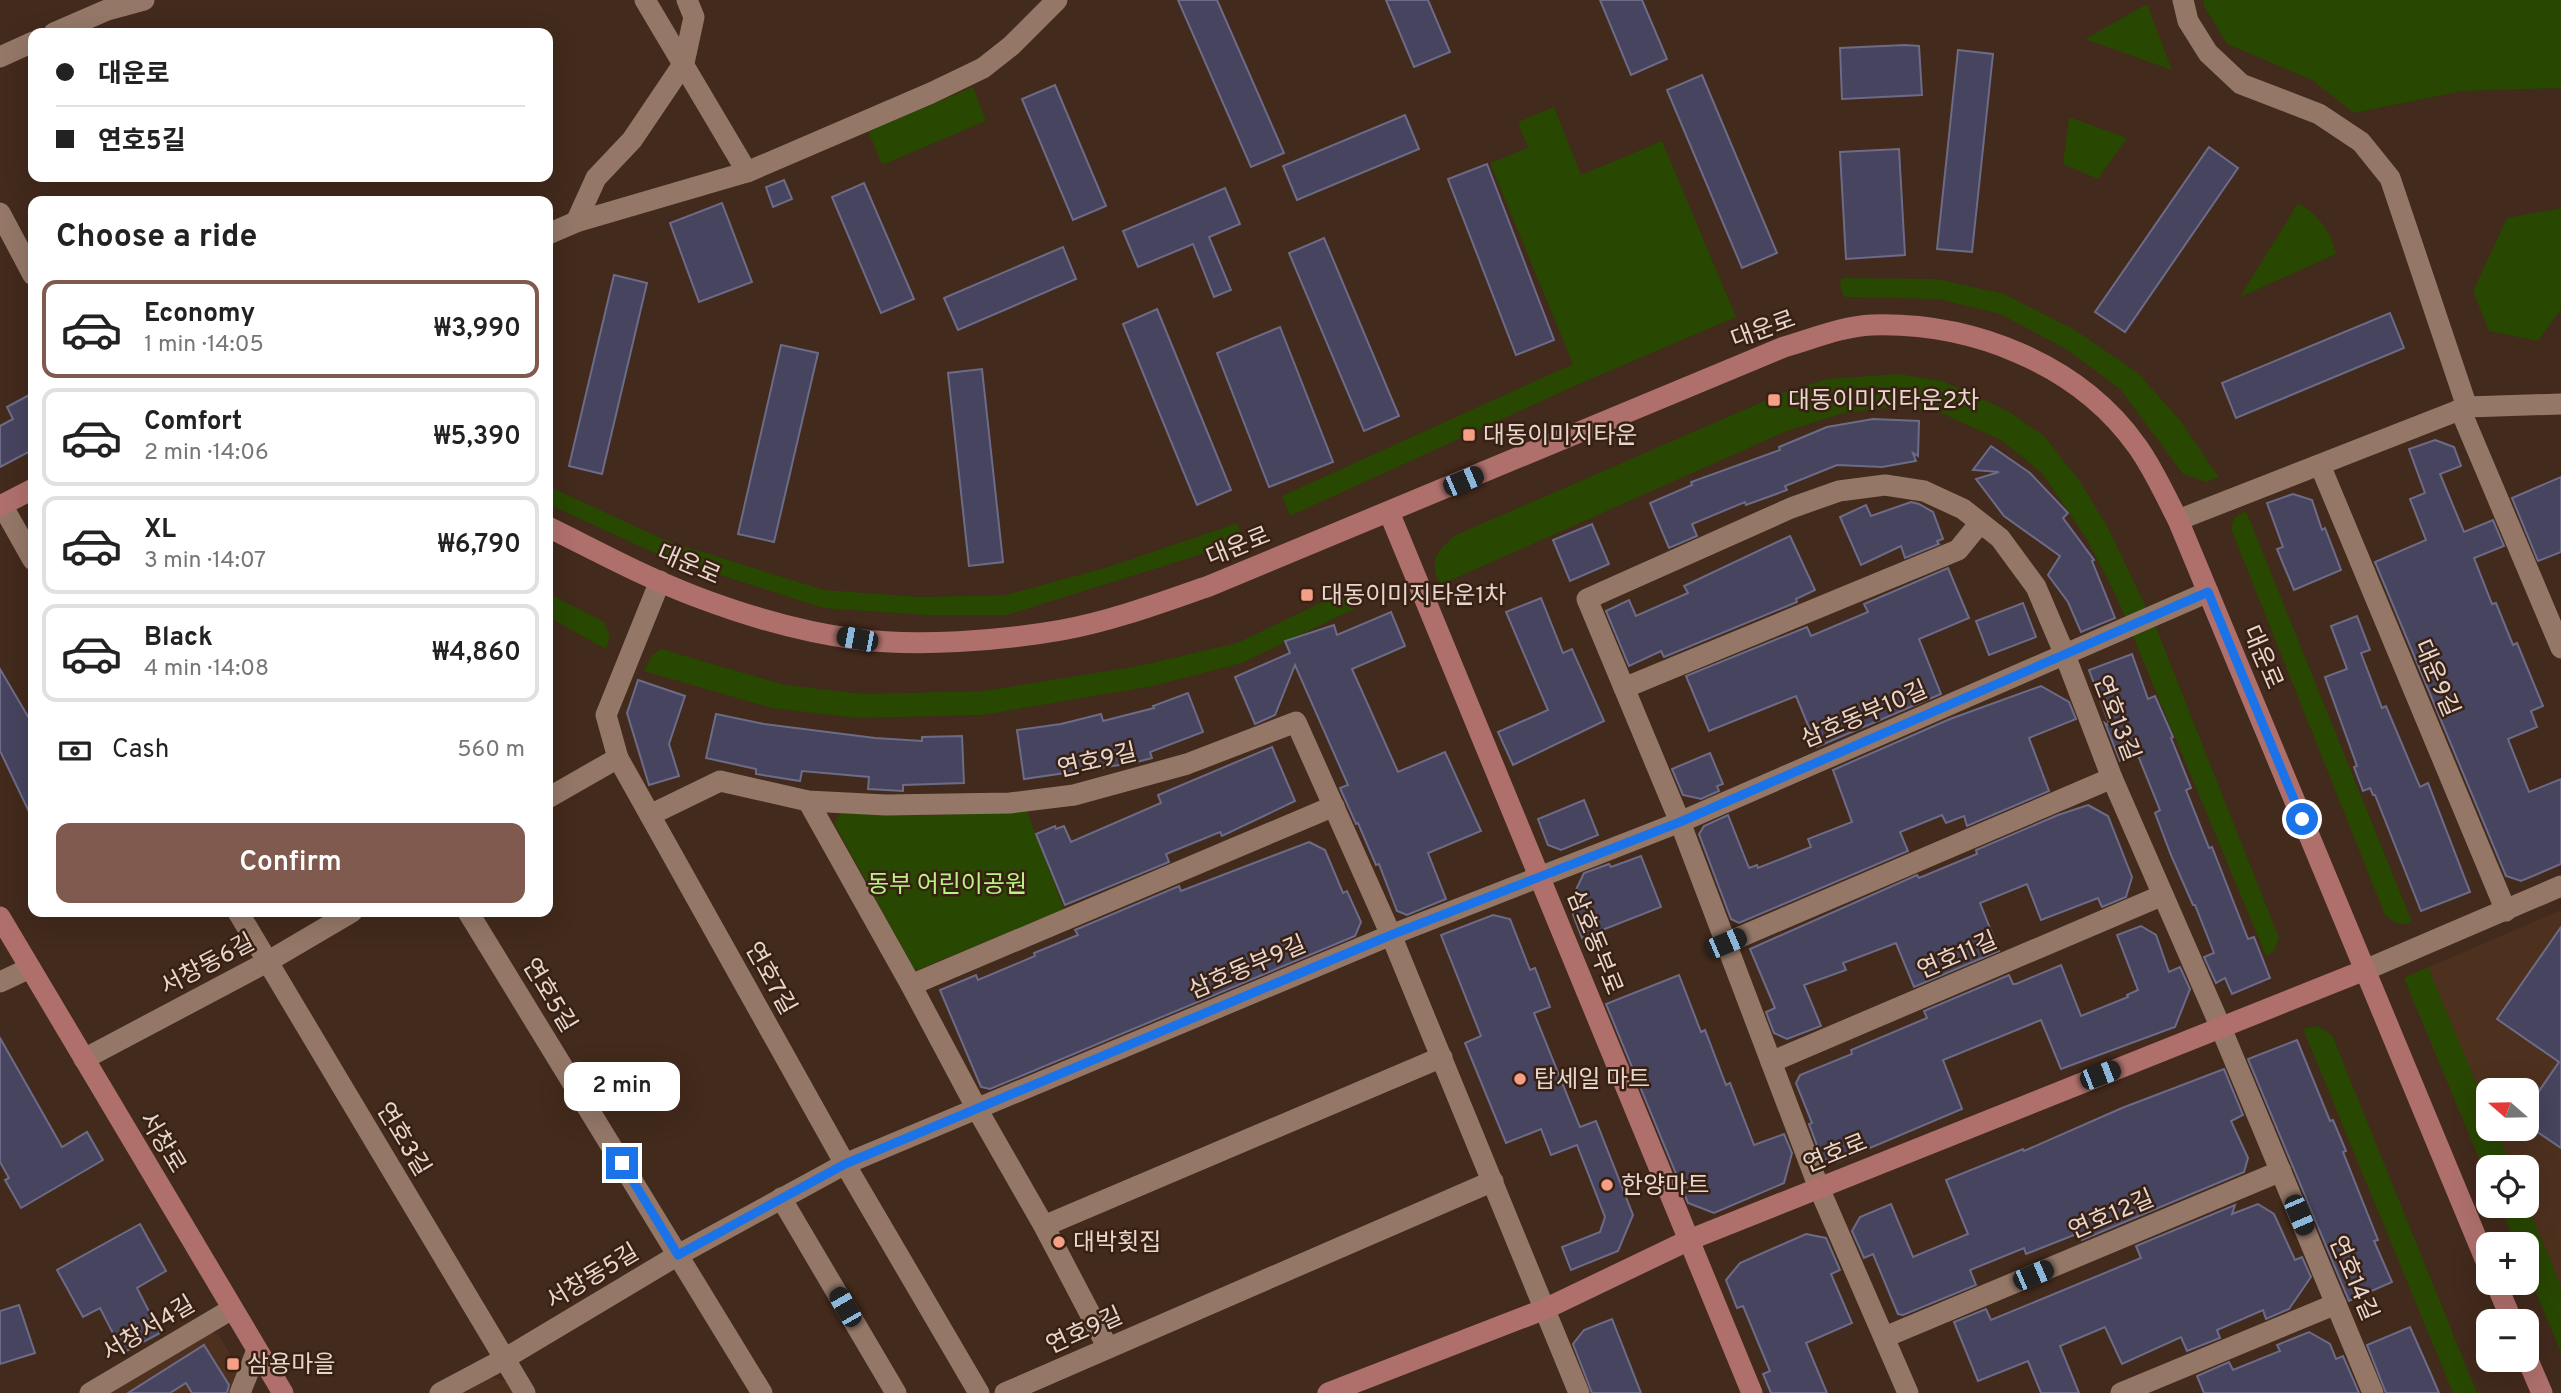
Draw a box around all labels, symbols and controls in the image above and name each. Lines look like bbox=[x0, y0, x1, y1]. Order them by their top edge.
text: 대운로 bbox=[98, 59, 170, 92]
text: 연호5길 bbox=[98, 126, 186, 159]
text: Choose a ride bbox=[56, 218, 257, 258]
icon: car bbox=[60, 298, 123, 361]
text: Economy bbox=[144, 298, 255, 331]
street label: 대운로 bbox=[1727, 305, 1800, 356]
text: ₩3,990 bbox=[434, 313, 521, 346]
text: 1 min · 14:05 bbox=[144, 331, 264, 360]
place label: 대동이미지타운2차 bbox=[1788, 387, 1979, 417]
marker: 대동이미지타운2차 bbox=[1766, 392, 1782, 408]
icon: car bbox=[60, 406, 123, 469]
text: Comfort bbox=[144, 406, 242, 439]
text: ₩5,390 bbox=[434, 421, 521, 454]
place label: 대동이미지타운 bbox=[1483, 422, 1638, 452]
marker: 대동이미지타운 bbox=[1461, 427, 1477, 443]
text: 2 min · 14:06 bbox=[144, 439, 269, 468]
car bbox=[1440, 463, 1487, 499]
icon: car bbox=[60, 514, 123, 577]
text: XL bbox=[144, 514, 176, 547]
street label: 대운로 bbox=[1202, 522, 1275, 574]
text: ₩6,790 bbox=[438, 529, 521, 562]
street label: 대운로 bbox=[652, 539, 725, 593]
text: 3 min · 14:07 bbox=[144, 547, 266, 576]
place label: 대동이미지타운1차 bbox=[1321, 582, 1507, 612]
marker: 대동이미지타운1차 bbox=[1299, 587, 1315, 603]
street label: 대운로 bbox=[2234, 621, 2288, 694]
icon: car bbox=[60, 622, 123, 685]
text: Black bbox=[144, 622, 213, 655]
car bbox=[835, 625, 880, 653]
street label: 대운9길 bbox=[2406, 636, 2465, 722]
text: ₩4,860 bbox=[432, 637, 521, 670]
text: 4 min · 14:08 bbox=[144, 655, 269, 684]
street label: 연호13길 bbox=[2085, 671, 2145, 766]
street label: 삼호동부10길 bbox=[1797, 676, 1933, 756]
icon: cash bbox=[56, 732, 94, 770]
text: Cash bbox=[112, 734, 169, 767]
text: 560 m bbox=[457, 736, 525, 765]
street label: 연호9길 bbox=[1055, 738, 1140, 786]
route start bbox=[2286, 803, 2318, 835]
button: Confirm bbox=[56, 823, 525, 903]
park label: 동부 어린이공원 bbox=[867, 871, 1027, 901]
street label: 삼호동부로 bbox=[1559, 886, 1628, 1000]
car bbox=[1703, 925, 1750, 961]
street label: 연호11길 bbox=[1913, 927, 2002, 987]
street label: 서창동6길 bbox=[156, 928, 260, 1003]
street label: 삼호동부9길 bbox=[1185, 931, 1311, 1007]
street label: 연호7길 bbox=[737, 937, 801, 1021]
street label: 연호5길 bbox=[515, 954, 582, 1039]
car bbox=[2077, 1058, 2124, 1092]
callout: 2 min bbox=[564, 1062, 680, 1110]
place label: 탑세일 마트 bbox=[1534, 1066, 1650, 1096]
marker: 탑세일 마트 bbox=[1512, 1071, 1528, 1087]
text: 2 min bbox=[592, 1072, 652, 1101]
north arrow bbox=[2476, 1078, 2539, 1141]
map controls bbox=[2476, 1078, 2539, 1372]
street label: 연호3길 bbox=[369, 1098, 436, 1182]
street label: 서창로 bbox=[131, 1107, 191, 1179]
street label: 연호로 bbox=[1799, 1129, 1872, 1181]
route end bbox=[606, 1147, 638, 1179]
button: locate bbox=[2476, 1155, 2539, 1218]
place label: 한양마트 bbox=[1621, 1172, 1709, 1202]
marker: 한양마트 bbox=[1599, 1177, 1615, 1193]
street label: 연호12길 bbox=[2065, 1184, 2159, 1247]
car bbox=[2282, 1192, 2317, 1238]
place label: 대박횟집 bbox=[1073, 1229, 1161, 1259]
street label: 연호14길 bbox=[2321, 1232, 2383, 1326]
button: + bbox=[2476, 1232, 2539, 1295]
marker: 대박횟집 bbox=[1051, 1234, 1067, 1250]
street label: 서창동5길 bbox=[541, 1238, 645, 1317]
car bbox=[2010, 1257, 2057, 1293]
car bbox=[826, 1284, 865, 1330]
street label: 서창서4길 bbox=[97, 1290, 201, 1369]
street label: 연호9길 bbox=[1042, 1302, 1128, 1362]
button: − bbox=[2476, 1309, 2539, 1372]
place label: 삼용마을 bbox=[247, 1351, 335, 1381]
marker: 삼용마을 bbox=[225, 1356, 241, 1372]

